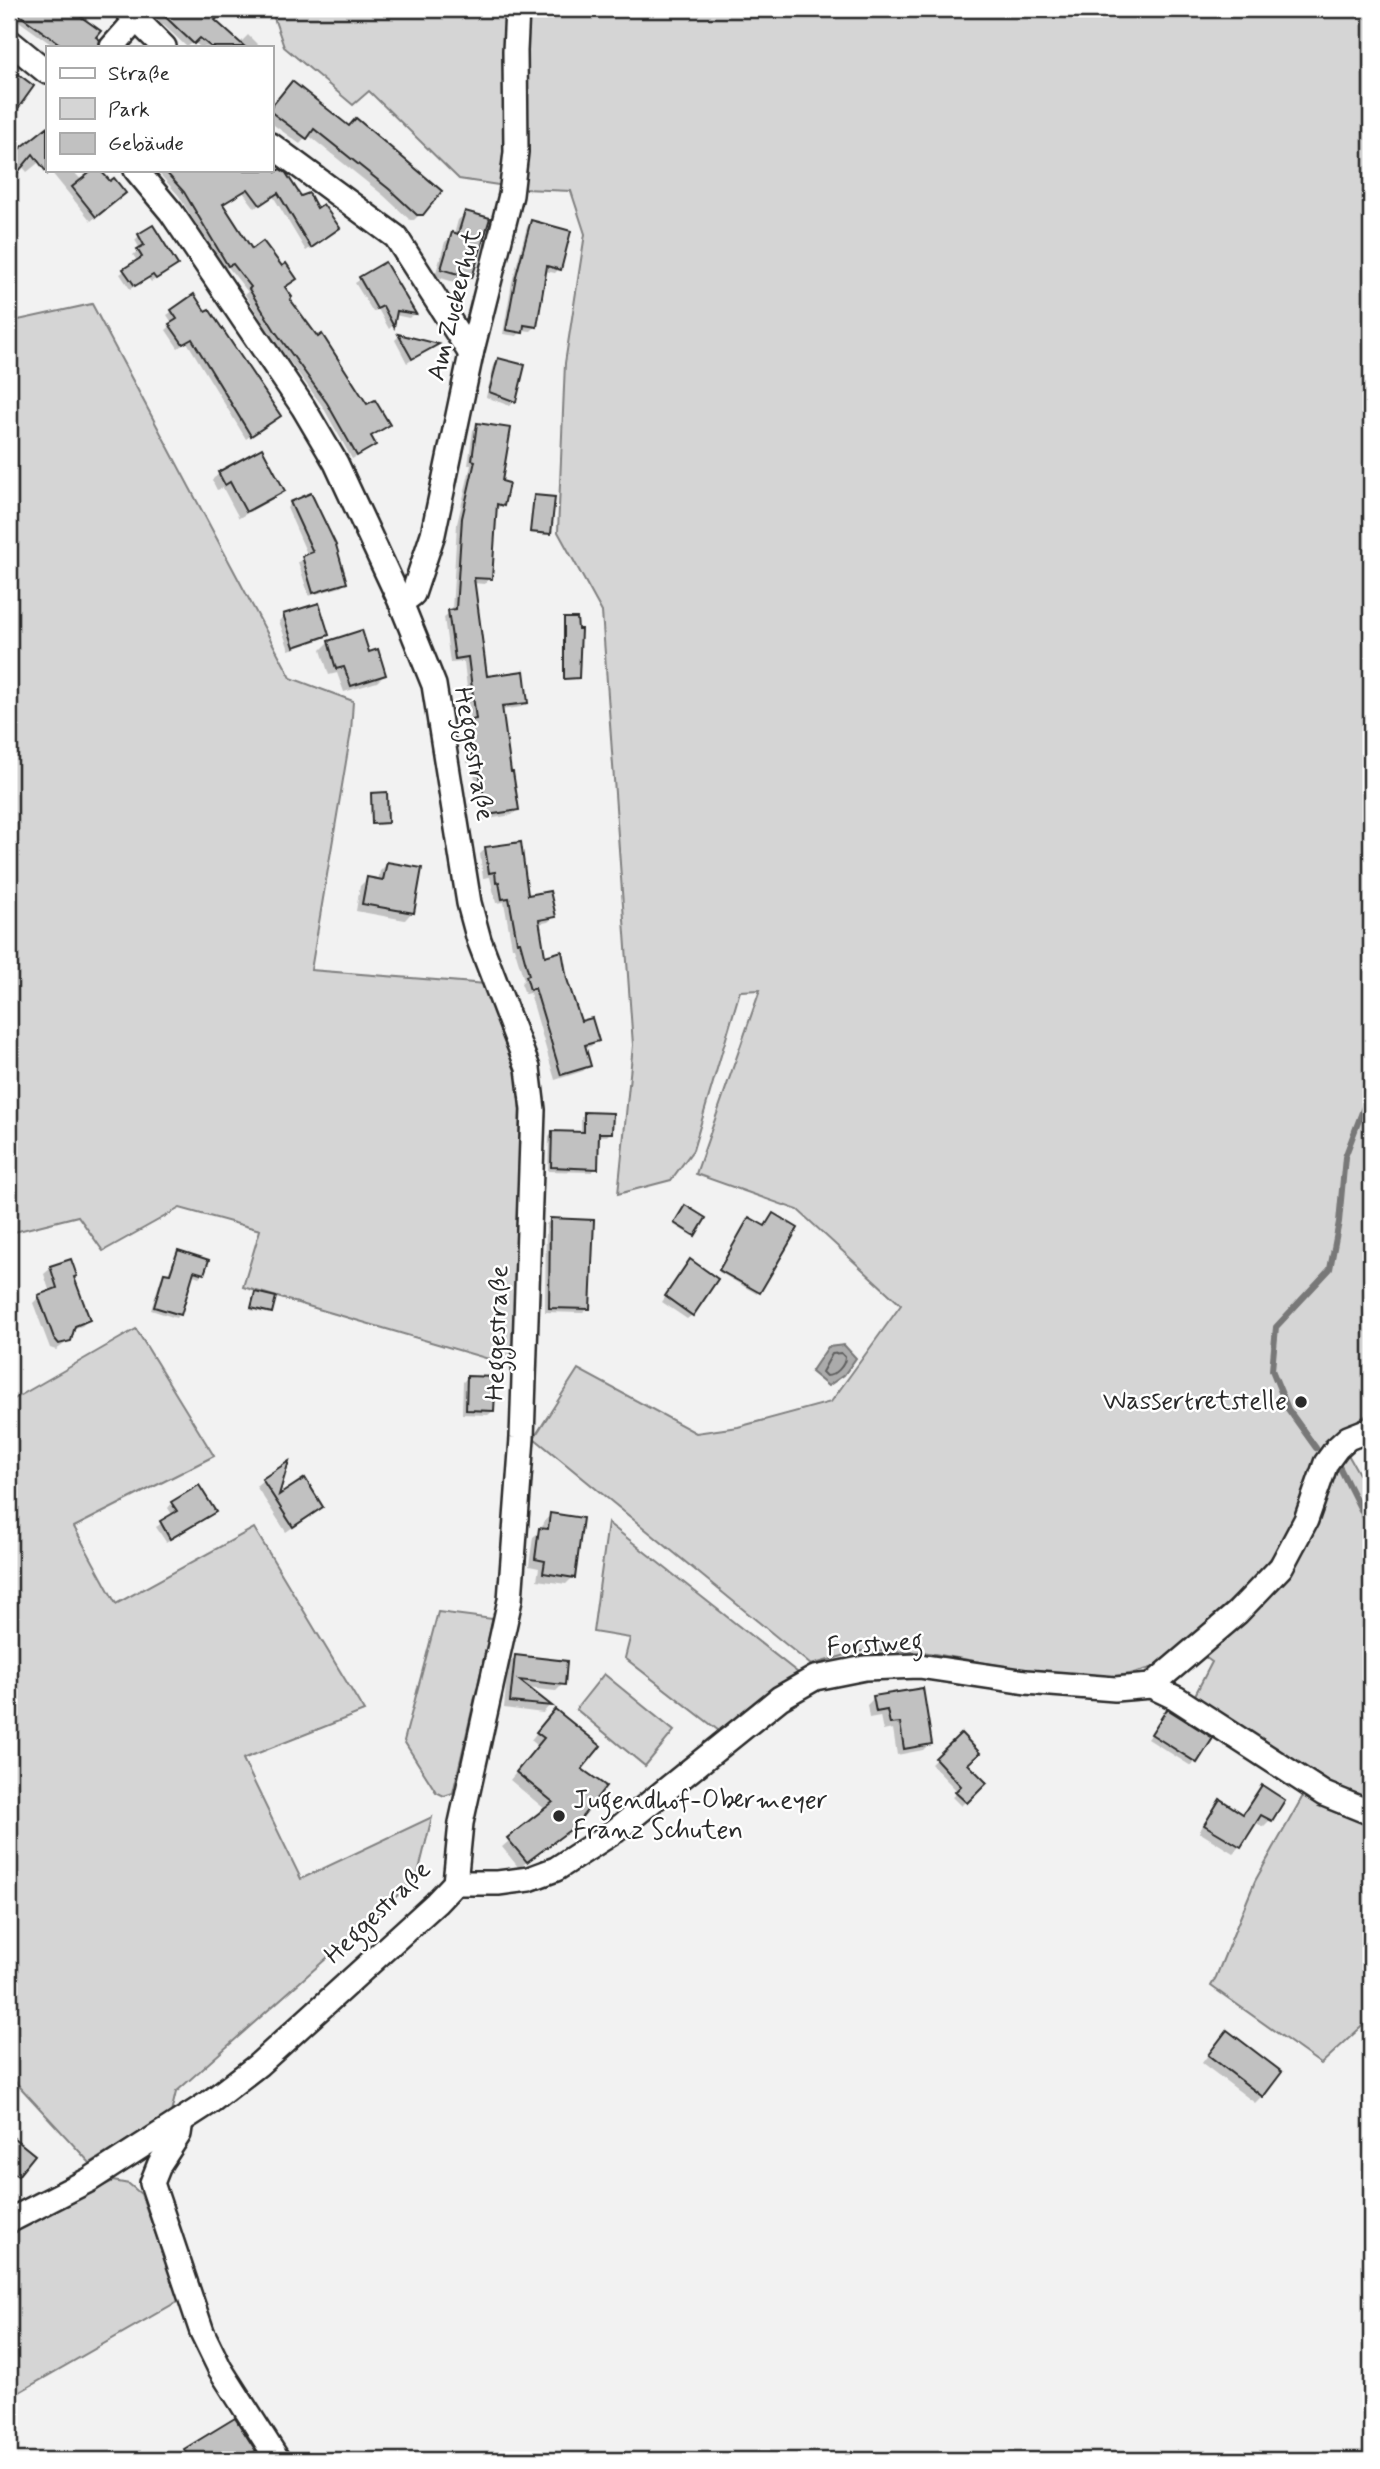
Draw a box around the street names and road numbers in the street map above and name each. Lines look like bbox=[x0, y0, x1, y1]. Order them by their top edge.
street label: Am Zuckerhut bbox=[420, 226, 490, 384]
street label: Heggestraße bbox=[442, 684, 502, 824]
street label: Heggestraße bbox=[479, 1264, 520, 1401]
street label: Forstweg bbox=[826, 1625, 925, 1668]
street label: Heggestraße bbox=[317, 1854, 441, 1974]

